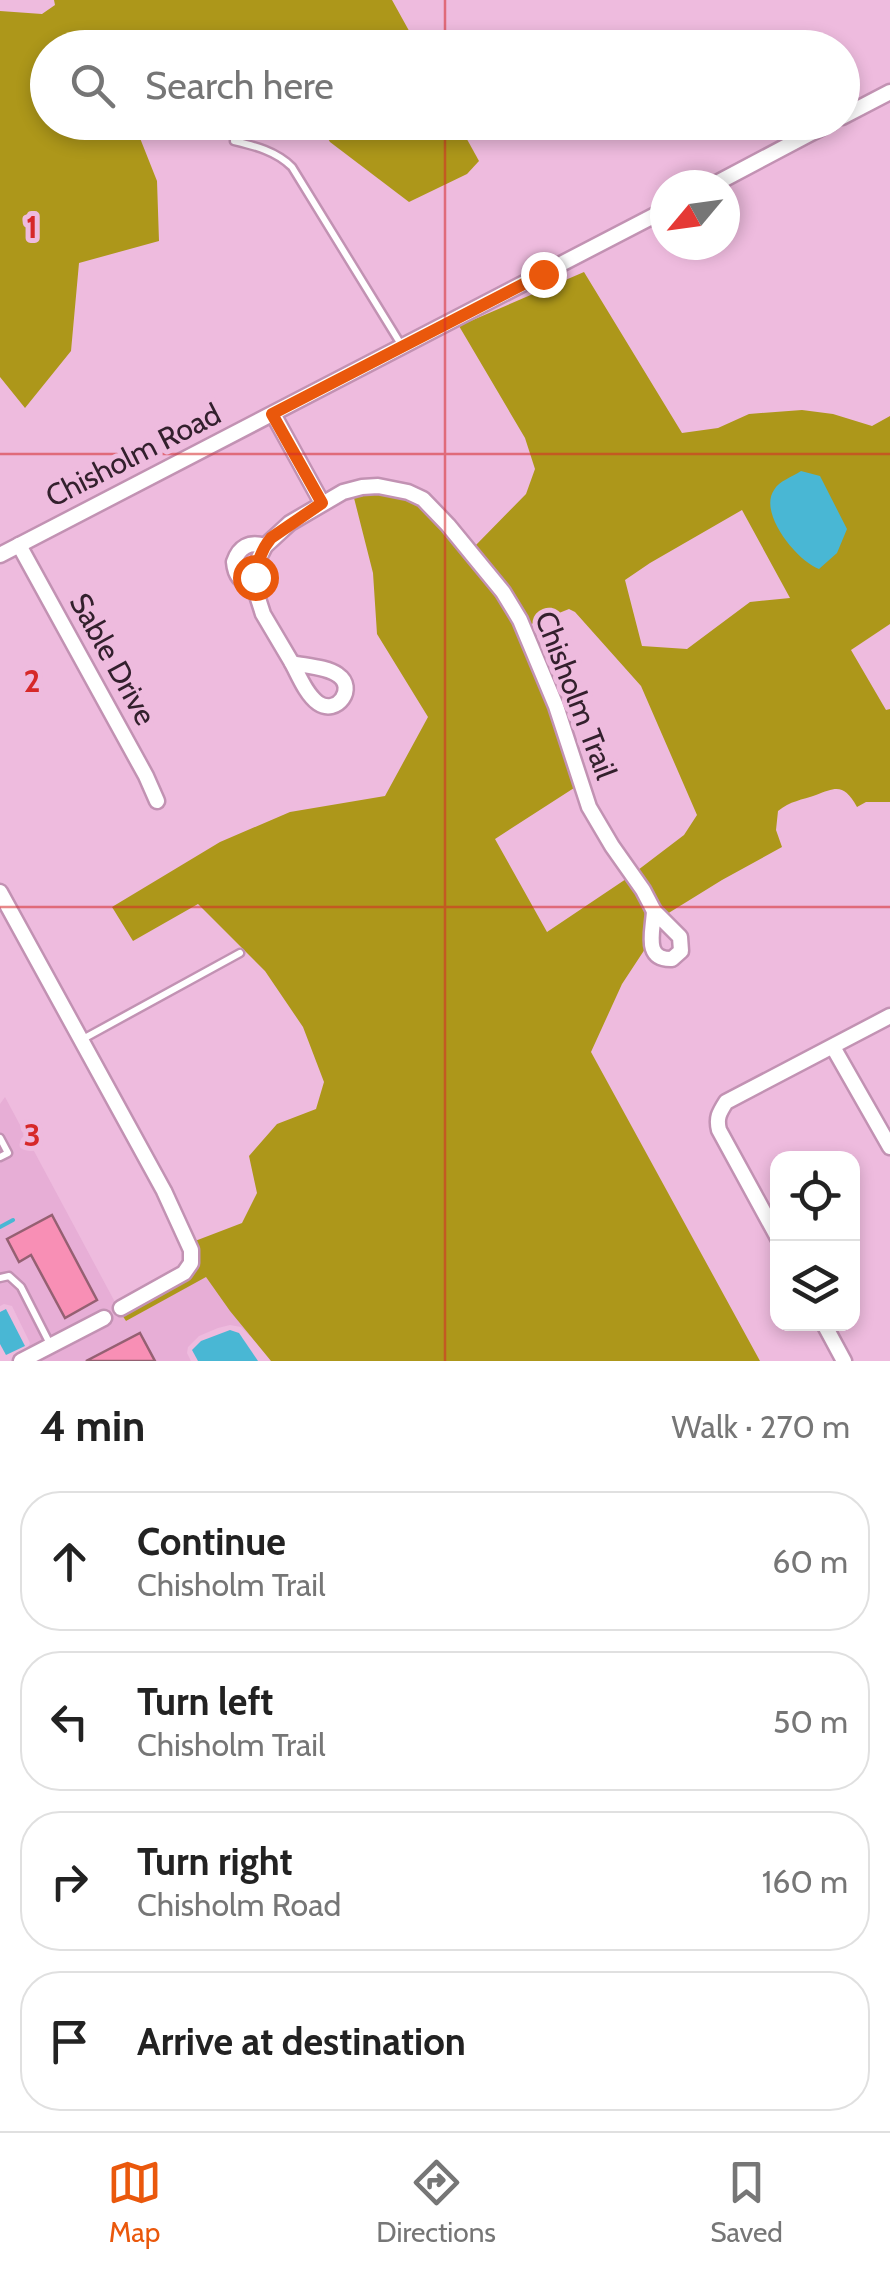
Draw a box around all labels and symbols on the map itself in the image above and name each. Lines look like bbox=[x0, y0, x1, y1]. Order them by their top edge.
north arrow bbox=[650, 170, 740, 260]
text: 1 bbox=[26, 207, 38, 246]
route end bbox=[521, 252, 567, 298]
street label: Chisholm Road bbox=[39, 395, 227, 515]
route start bbox=[233, 555, 279, 601]
street label: Sable Drive bbox=[62, 587, 164, 731]
street label: Chisholm Trail bbox=[527, 606, 625, 784]
text: 2 bbox=[24, 661, 40, 700]
text: 3 bbox=[23, 1115, 41, 1154]

